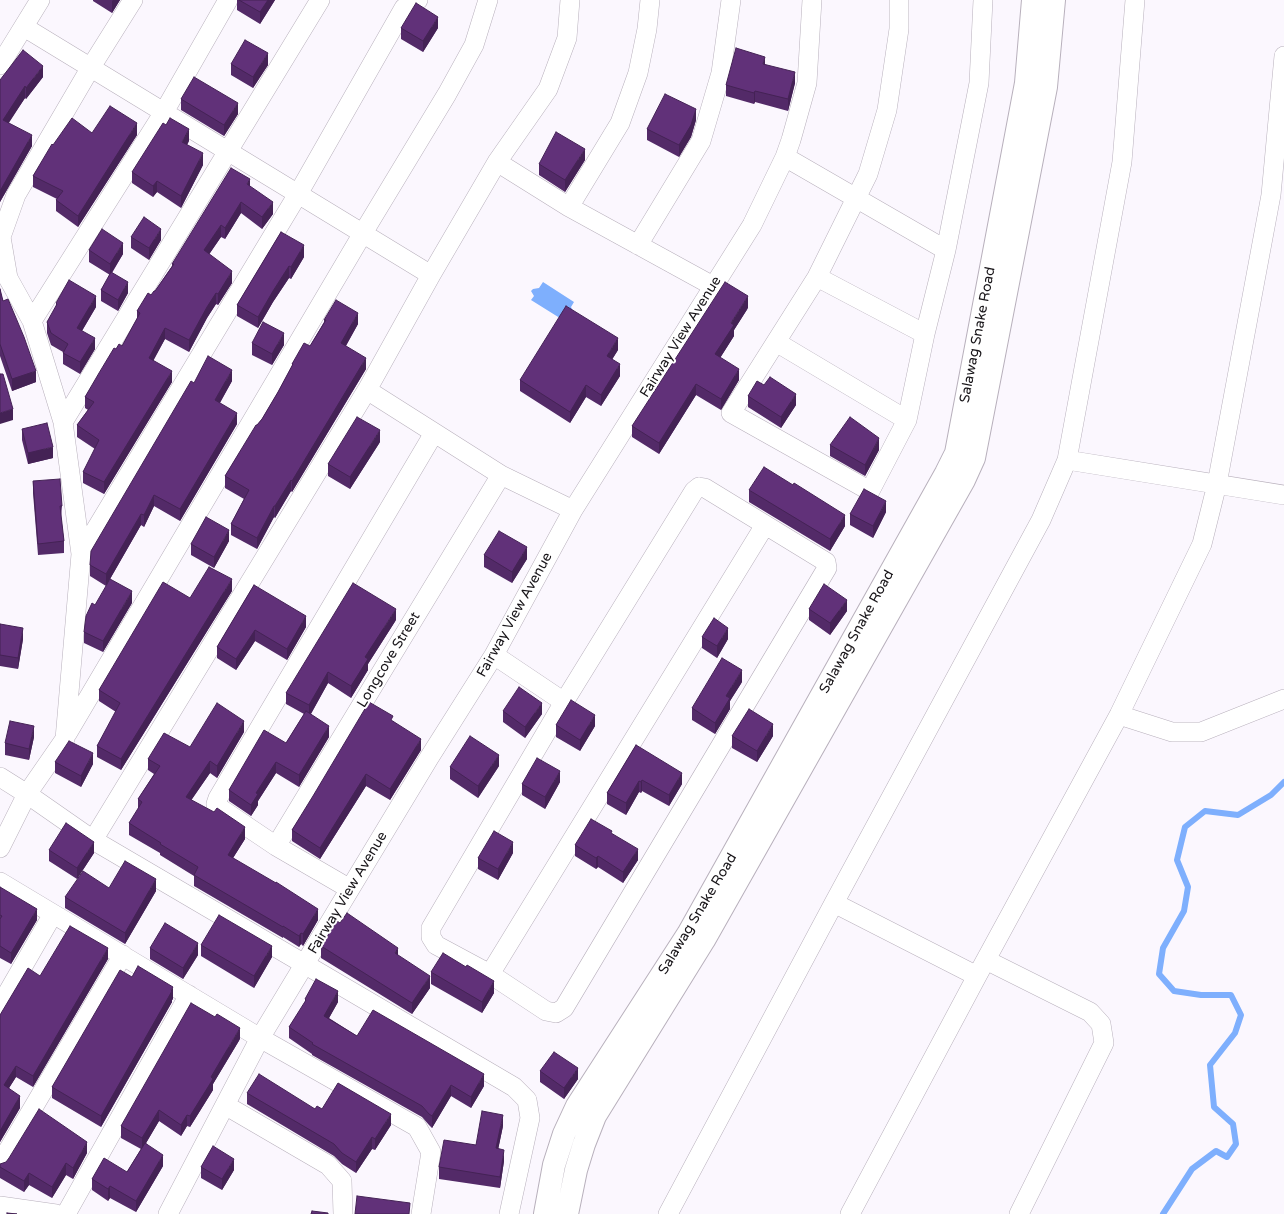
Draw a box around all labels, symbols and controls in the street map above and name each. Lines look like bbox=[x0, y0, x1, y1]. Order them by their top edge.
street label: Salawag Snake Road bbox=[957, 266, 999, 404]
street label: Fairway View Avenue bbox=[637, 273, 725, 401]
street label: Fairway View Avenue bbox=[474, 550, 556, 680]
street label: Salawag Snake Road bbox=[816, 567, 898, 697]
street label: Longcove Street bbox=[354, 609, 424, 711]
street label: Fairway View Avenue bbox=[305, 829, 391, 957]
street label: Salawag Snake Road bbox=[655, 850, 741, 978]

